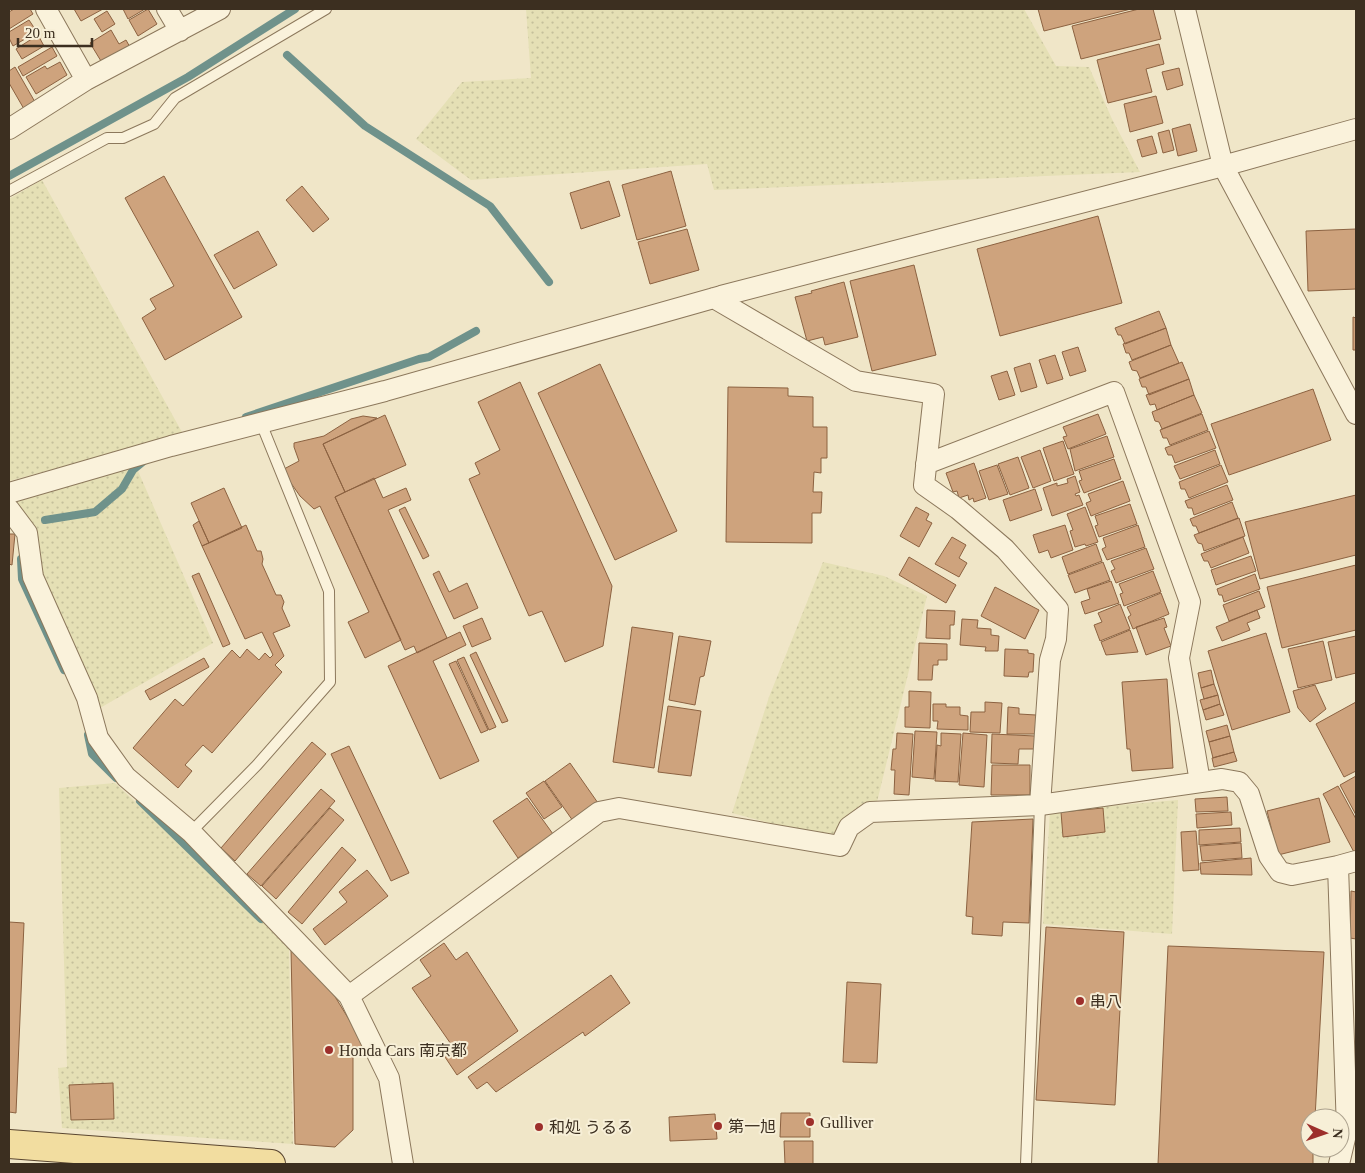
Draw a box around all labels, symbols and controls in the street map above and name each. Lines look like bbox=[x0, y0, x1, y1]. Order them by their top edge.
scale bar bbox=[18, 15, 91, 47]
text: 20 m bbox=[25, 25, 56, 41]
place label: 串八 bbox=[1090, 993, 1122, 1010]
marker: 串八 bbox=[1074, 995, 1086, 1007]
place label: Honda Cars 南京都 bbox=[339, 1042, 467, 1059]
marker: Honda Cars 南京都 bbox=[323, 1044, 335, 1056]
north arrow bbox=[1300, 1108, 1350, 1158]
place label: Gulliver bbox=[820, 1114, 874, 1131]
marker: Gulliver bbox=[804, 1116, 816, 1128]
place label: 第一旭 bbox=[728, 1118, 776, 1135]
place label: 和処 うるる bbox=[549, 1119, 633, 1136]
marker: 第一旭 bbox=[712, 1120, 724, 1132]
marker: 和処 うるる bbox=[533, 1121, 545, 1133]
text: N bbox=[1330, 1128, 1345, 1139]

